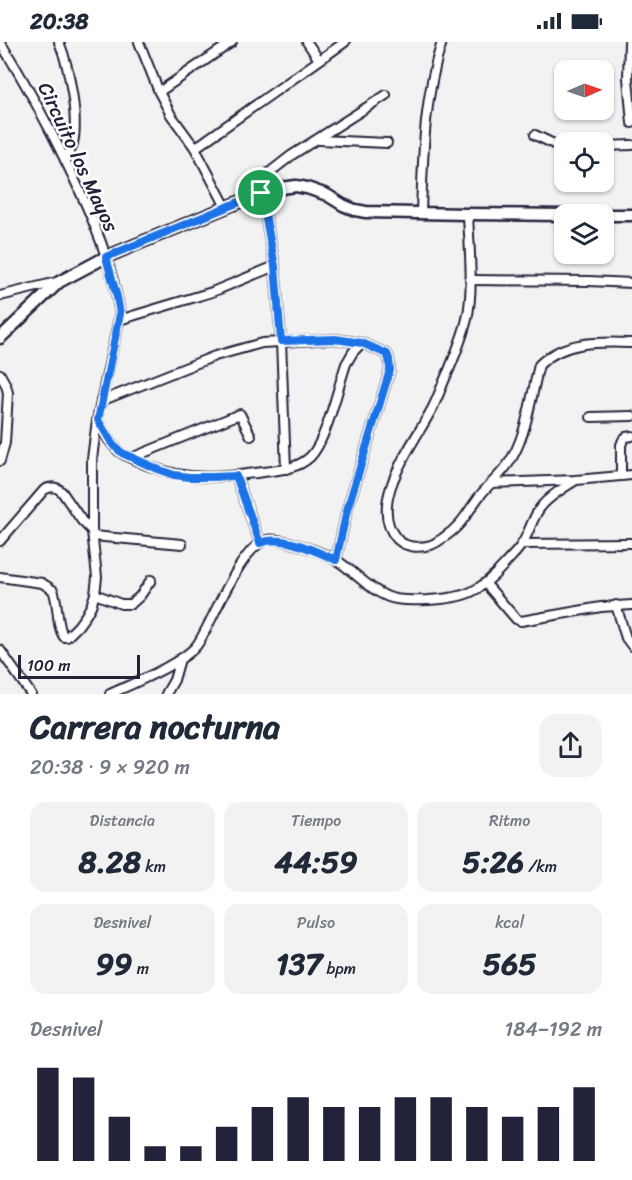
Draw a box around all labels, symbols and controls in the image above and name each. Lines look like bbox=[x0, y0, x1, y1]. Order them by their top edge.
text: 20:38 bbox=[30, 2, 89, 41]
north arrow bbox=[554, 60, 614, 120]
map controls bbox=[554, 60, 614, 264]
street label: Circuito los Mayos bbox=[28, 76, 128, 239]
button: locate bbox=[554, 132, 614, 192]
pin bbox=[235, 167, 286, 218]
icon: arrive bbox=[244, 176, 277, 209]
button: layers bbox=[554, 204, 614, 264]
text: 100 m bbox=[27, 651, 71, 680]
scale bar bbox=[18, 652, 140, 680]
text: Carrera nocturna bbox=[30, 698, 280, 756]
button: share bbox=[539, 714, 602, 777]
text: 20:38 · 9 × 920 m bbox=[30, 750, 190, 785]
text: Distancia bbox=[90, 806, 155, 835]
text: Tiempo bbox=[291, 806, 341, 835]
text: Ritmo bbox=[489, 806, 530, 835]
text: 8.28 bbox=[79, 835, 141, 889]
text: 44:59 bbox=[274, 835, 358, 889]
text: 5:26 bbox=[462, 835, 524, 889]
text: km bbox=[141, 852, 166, 881]
text: /km bbox=[524, 852, 557, 881]
text: Desnivel bbox=[93, 908, 151, 937]
text: Pulso bbox=[297, 908, 335, 937]
text: kcal bbox=[495, 908, 524, 937]
text: 99 bbox=[96, 937, 133, 991]
text: 137 bbox=[276, 937, 322, 991]
text: 565 bbox=[483, 937, 537, 991]
text: m bbox=[133, 954, 149, 983]
text: bpm bbox=[322, 954, 356, 983]
text: Desnivel bbox=[30, 1012, 102, 1047]
text: 184–192 m bbox=[505, 1012, 602, 1047]

